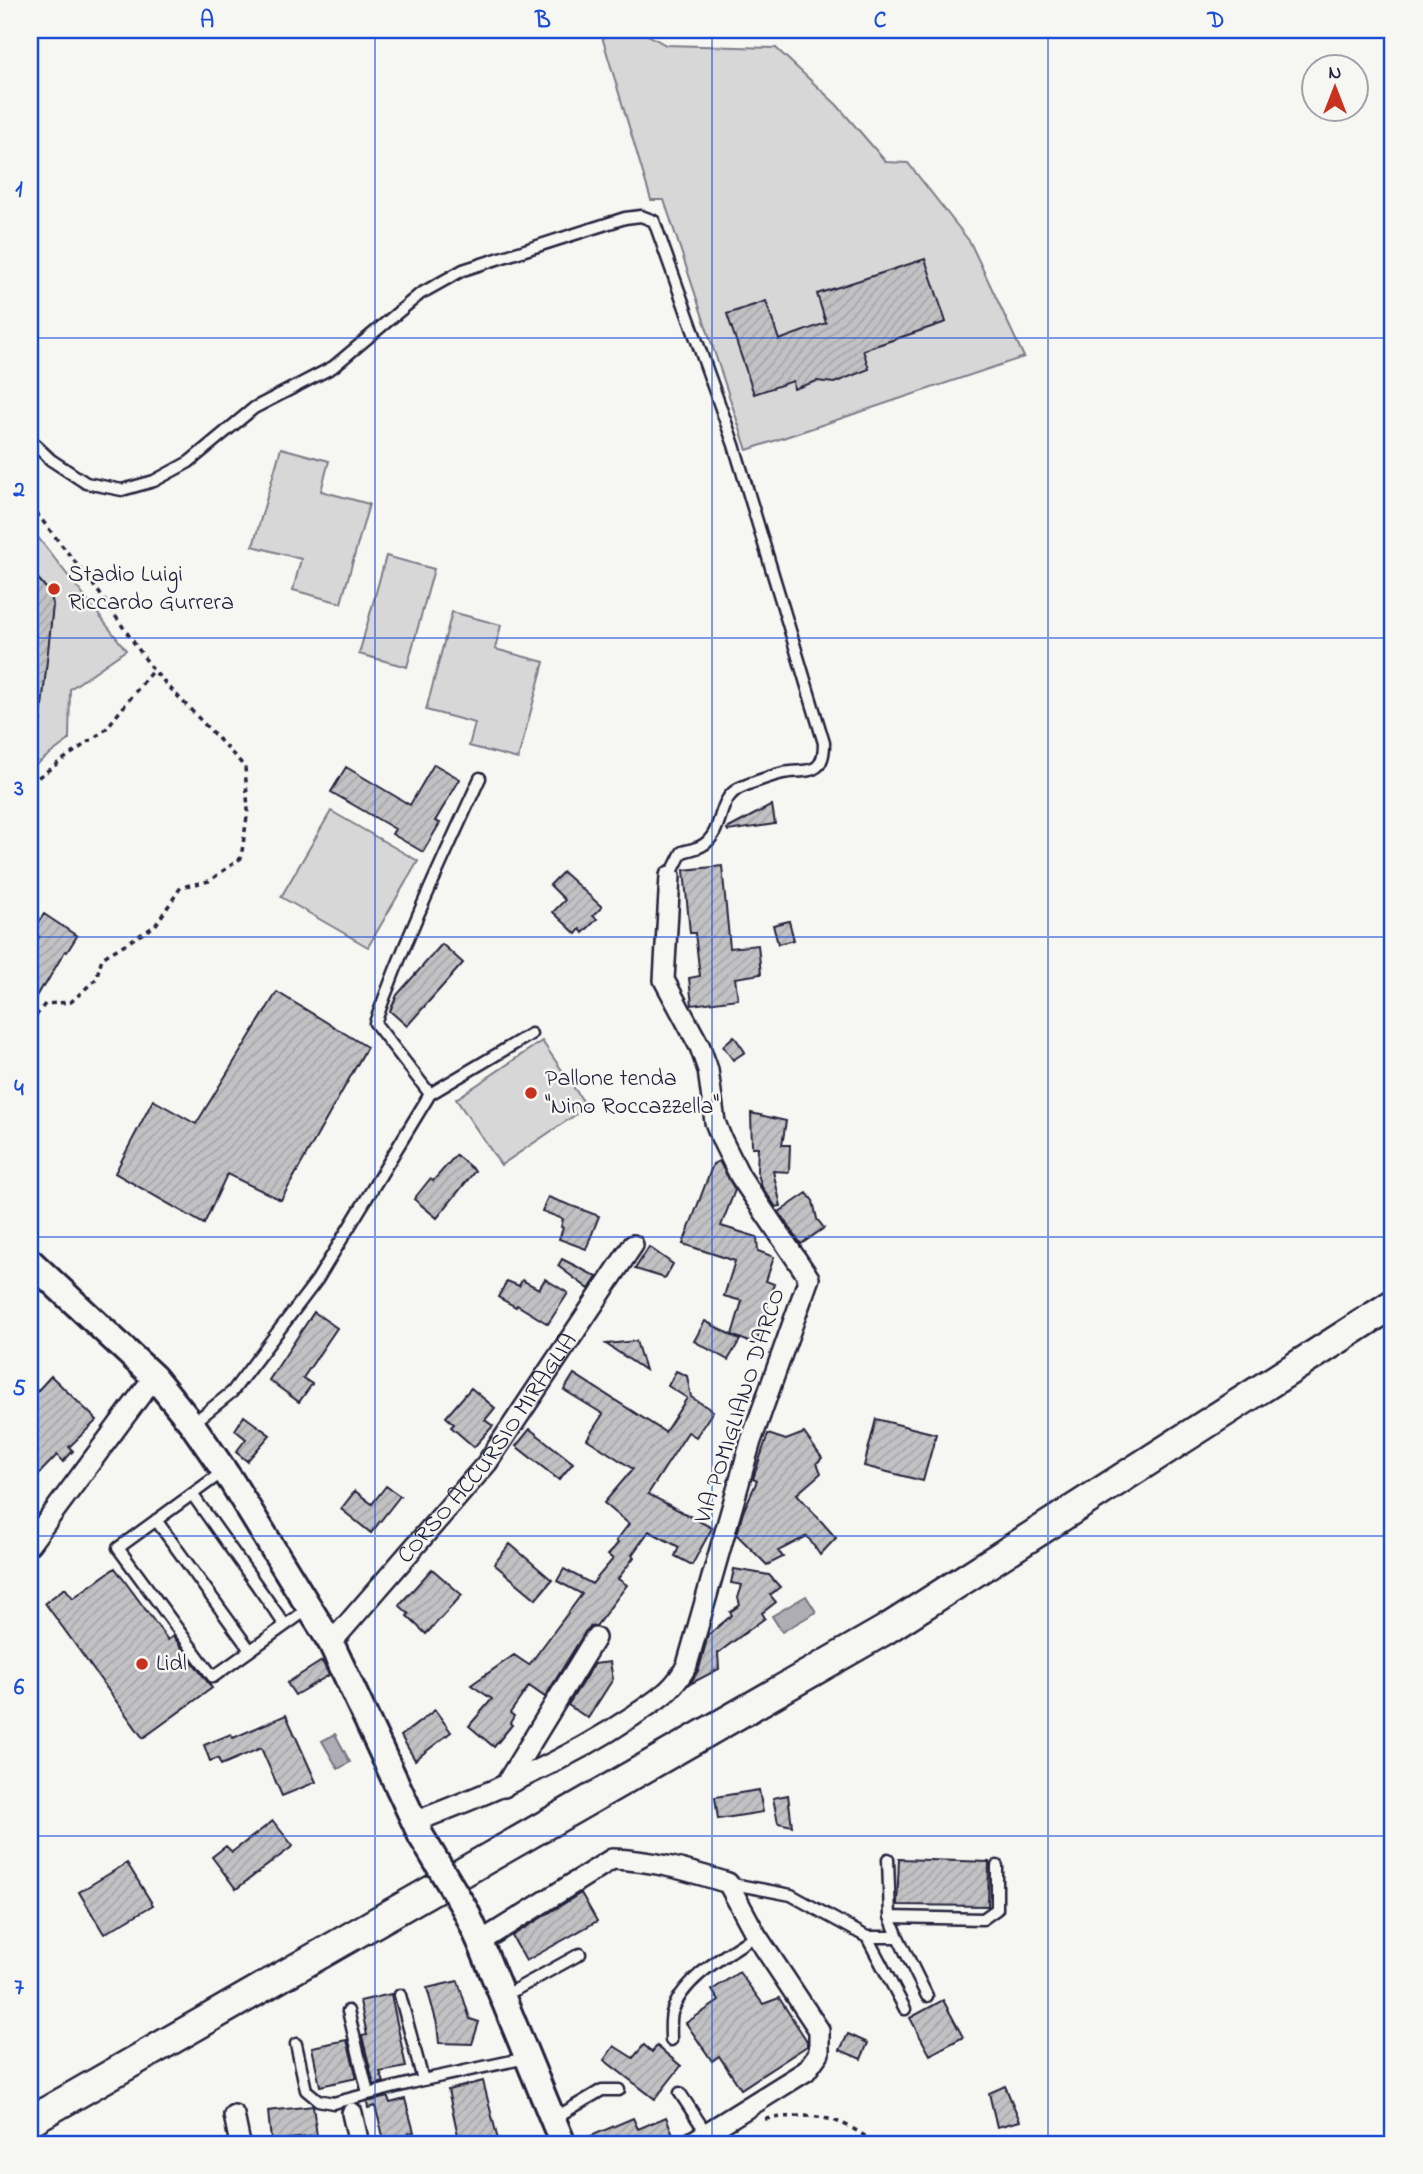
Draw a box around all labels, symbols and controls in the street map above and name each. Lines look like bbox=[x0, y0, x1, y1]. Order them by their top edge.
text: A bbox=[200, 5, 214, 38]
text: B bbox=[534, 5, 551, 38]
text: C bbox=[874, 5, 887, 38]
text: D bbox=[1207, 5, 1224, 38]
north arrow bbox=[1300, 52, 1370, 122]
text: N bbox=[1329, 60, 1342, 87]
text: 1 bbox=[15, 174, 23, 207]
text: 2 bbox=[12, 474, 25, 507]
place label: Stadio Luigi Riccardo Gurrera bbox=[68, 558, 234, 621]
marker: Stadio Luigi Riccardo Gurrera bbox=[46, 581, 62, 597]
text: 3 bbox=[13, 773, 24, 806]
place label: Pallone tenda "Nino Roccazzella" bbox=[545, 1062, 719, 1125]
text: 4 bbox=[14, 1073, 24, 1106]
marker: Pallone tenda "Nino Roccazzella" bbox=[523, 1085, 539, 1101]
street label: VIA POMIGLIANO D'ARCO bbox=[686, 1284, 796, 1529]
street label: CORSO ACCURSIO MIRAGLIA bbox=[389, 1326, 586, 1572]
text: 5 bbox=[12, 1373, 26, 1406]
place label: Lidl bbox=[156, 1647, 187, 1682]
marker: Lidl bbox=[134, 1656, 150, 1672]
text: 6 bbox=[14, 1672, 25, 1705]
text: 7 bbox=[14, 1972, 24, 2005]

